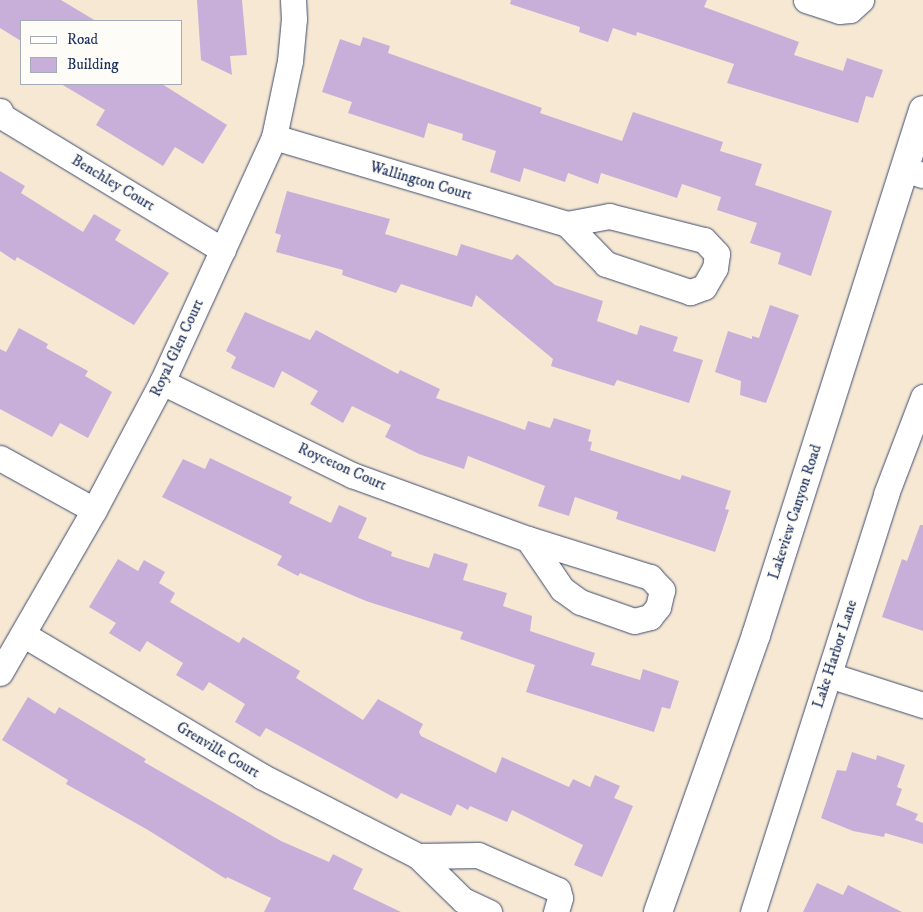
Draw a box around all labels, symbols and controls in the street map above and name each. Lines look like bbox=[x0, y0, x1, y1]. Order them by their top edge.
legend bbox=[20, 20, 182, 85]
text: Road bbox=[67, 30, 98, 49]
text: Building bbox=[67, 55, 119, 74]
street label: Benchley Court bbox=[68, 151, 158, 215]
street label: Wallington Court bbox=[368, 158, 474, 204]
street label: Royal Glen Court bbox=[147, 296, 207, 400]
street label: Royceton Court bbox=[295, 439, 389, 495]
street label: Lakeview Canyon Road bbox=[765, 442, 825, 582]
street label: Lake Harbor Lane bbox=[809, 598, 861, 710]
street label: Grenville Court bbox=[173, 718, 263, 782]

